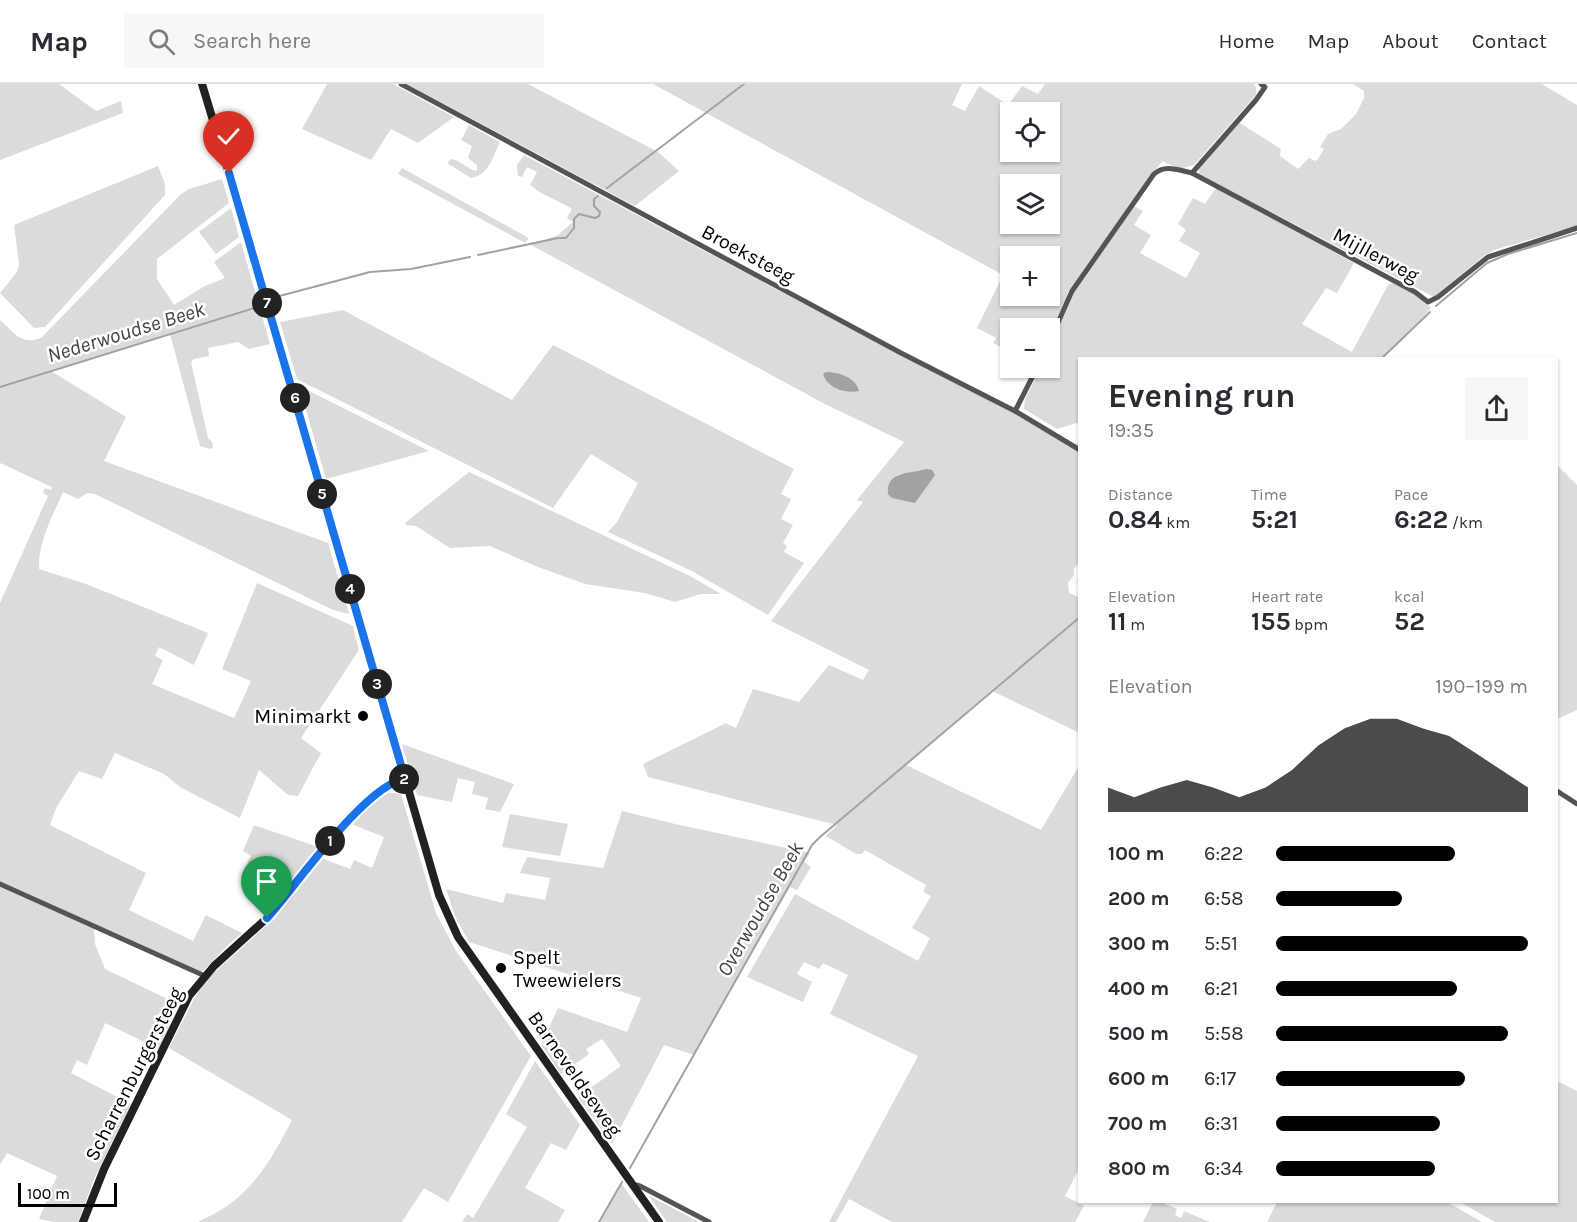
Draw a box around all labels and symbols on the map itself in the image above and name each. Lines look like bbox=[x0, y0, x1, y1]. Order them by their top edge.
pin bbox=[203, 111, 254, 173]
street label: Broeksteeg bbox=[698, 220, 798, 288]
street label: Mijllerweg bbox=[1329, 223, 1423, 287]
pin: 7 bbox=[252, 288, 282, 318]
water label: Nederwoudse Beek bbox=[44, 297, 208, 367]
pin: 6 bbox=[280, 383, 310, 413]
pin: 5 bbox=[307, 479, 337, 509]
pin: 4 bbox=[335, 574, 365, 604]
pin: 3 bbox=[362, 669, 392, 699]
place label: Minimarkt bbox=[254, 705, 351, 728]
marker: Minimarkt bbox=[356, 709, 370, 723]
pin: 2 bbox=[389, 764, 419, 794]
pin: 1 bbox=[315, 826, 345, 856]
water label: Overwoudse Beek bbox=[712, 837, 808, 981]
pin bbox=[241, 856, 292, 918]
place label: Spelt Tweewielers bbox=[513, 946, 622, 992]
marker: Spelt Tweewielers bbox=[494, 961, 508, 975]
street label: Scharrenburgersteeg bbox=[80, 983, 188, 1165]
street label: Barneveldseweg bbox=[523, 1007, 627, 1141]
scale bar bbox=[18, 1180, 117, 1208]

